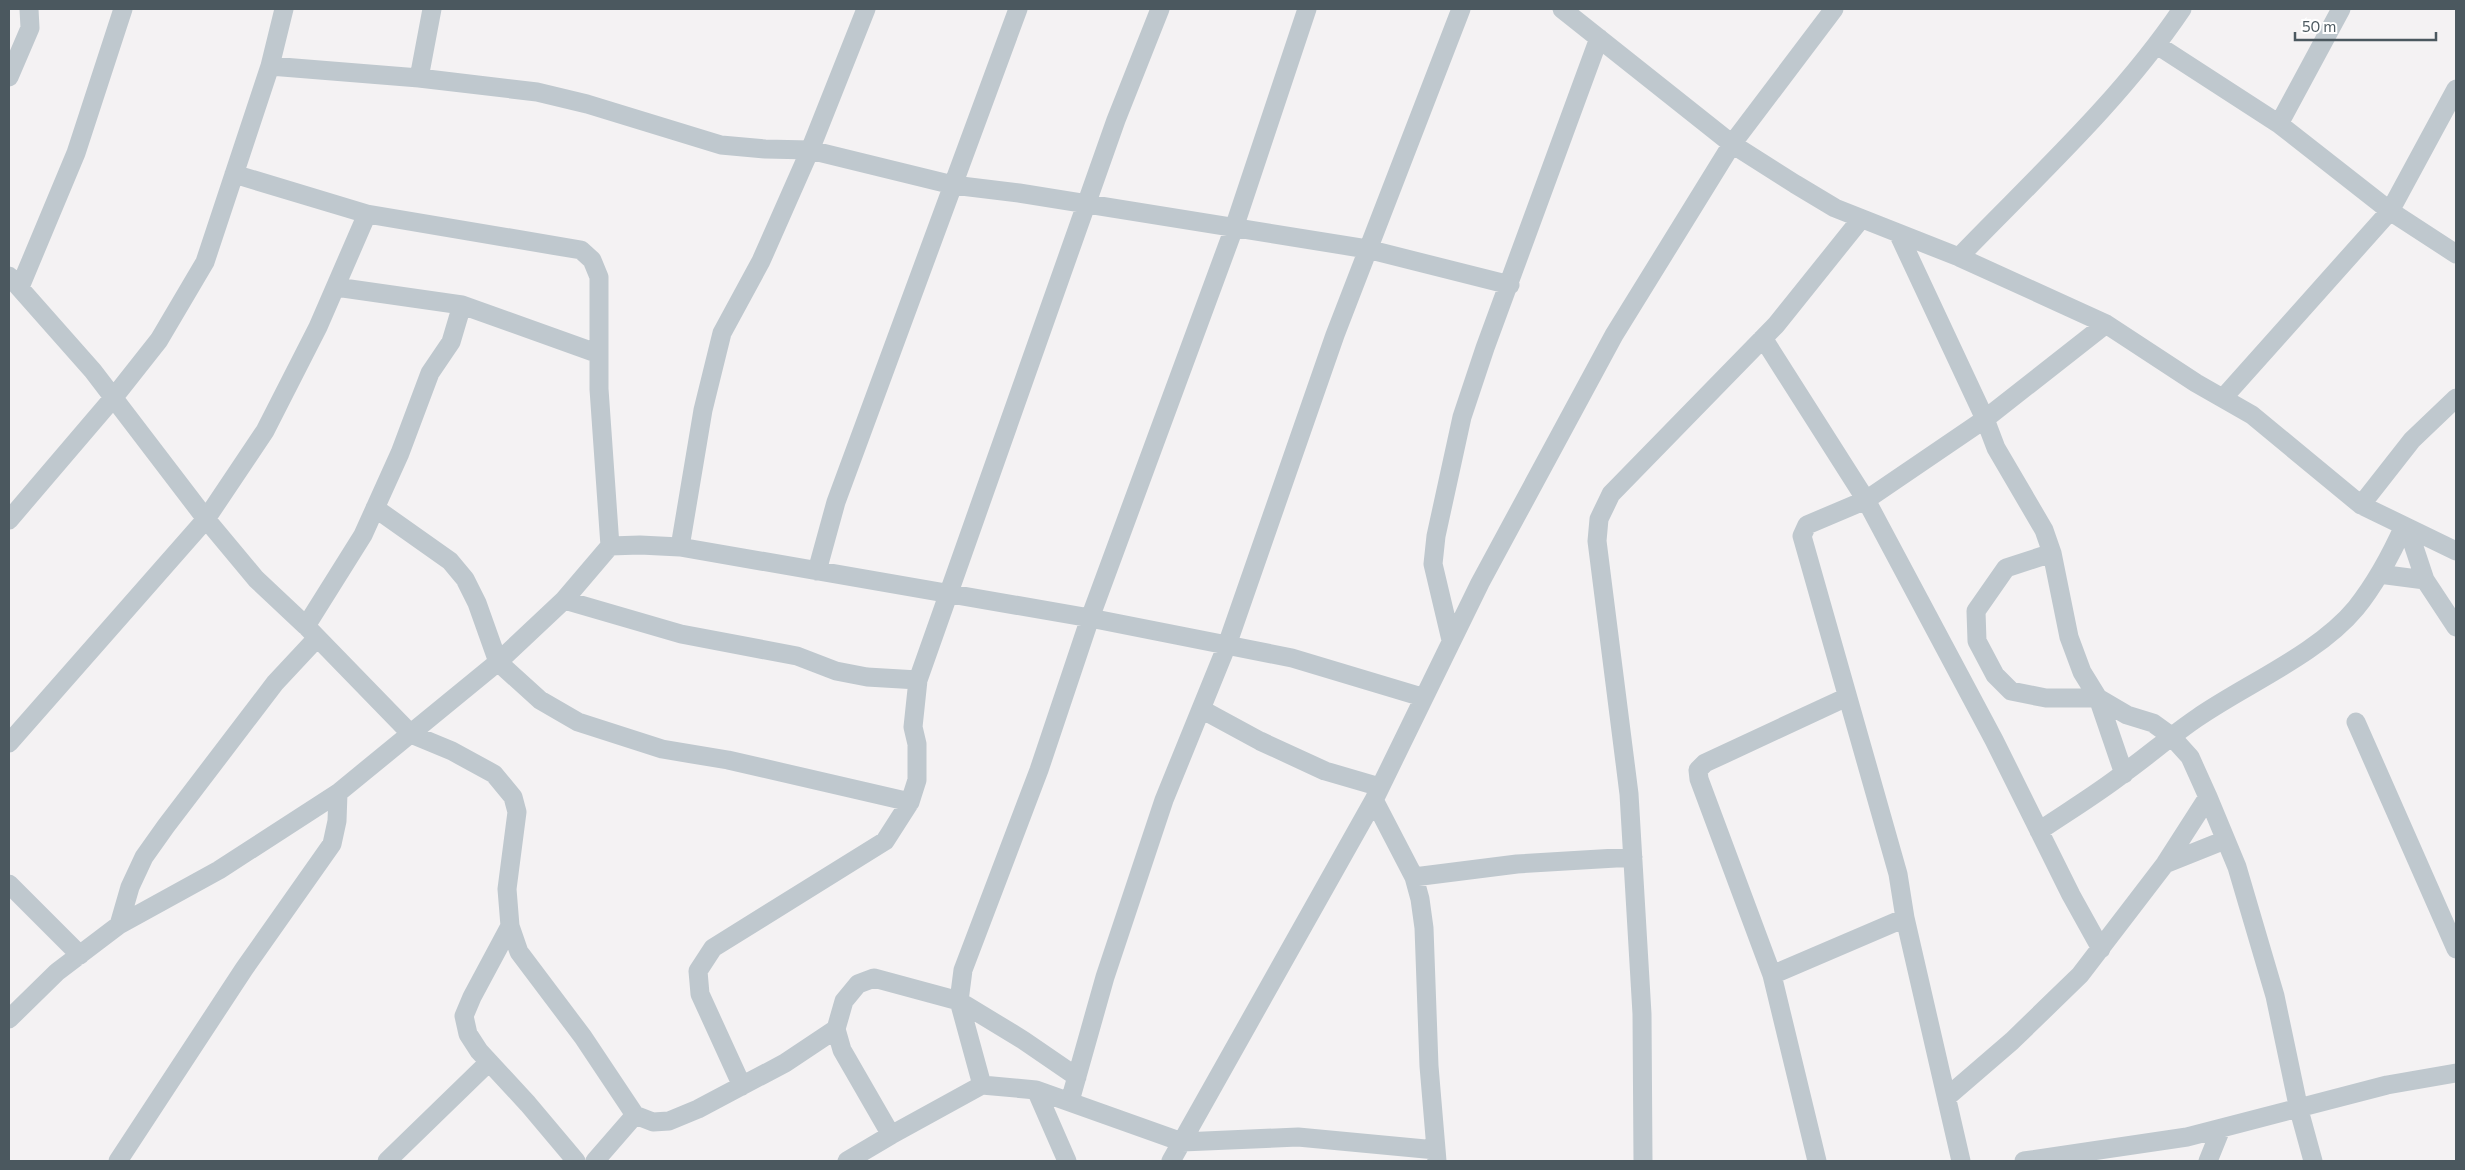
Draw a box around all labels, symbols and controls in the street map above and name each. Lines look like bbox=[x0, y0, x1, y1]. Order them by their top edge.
scale bar bbox=[2295, 10, 2436, 42]
text: 50 m bbox=[2302, 17, 2336, 35]

